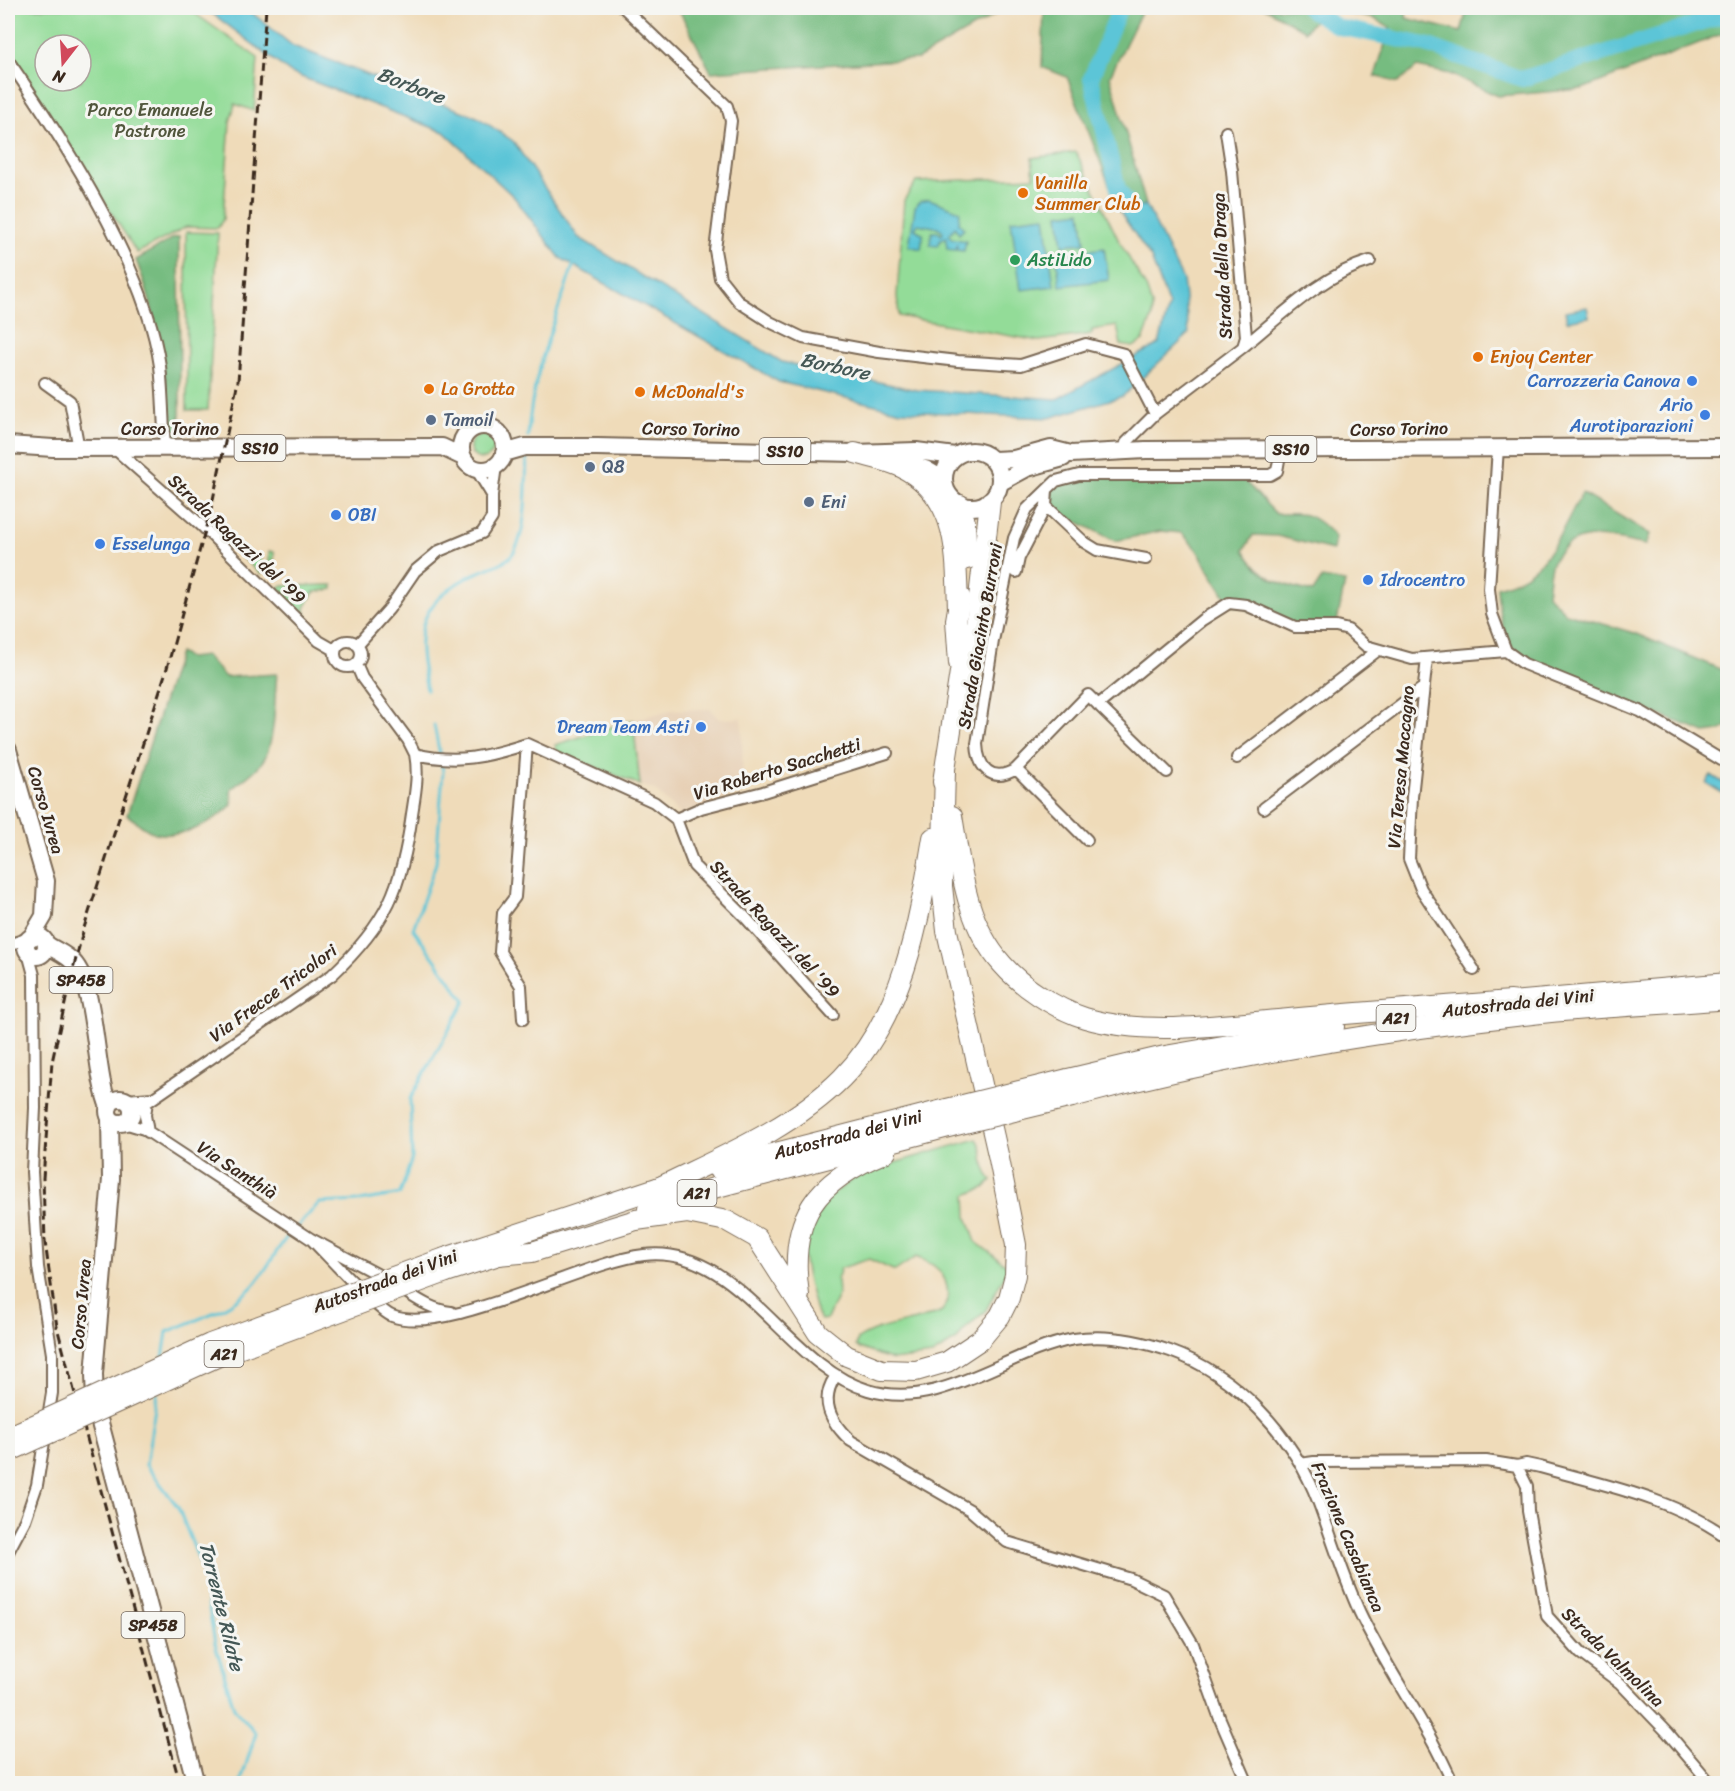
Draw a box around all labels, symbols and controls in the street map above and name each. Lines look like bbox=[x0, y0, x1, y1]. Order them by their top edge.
north arrow bbox=[33, 33, 93, 93]
water label: Borbore bbox=[372, 57, 452, 115]
text: N bbox=[48, 61, 69, 93]
park label: Parco Emanuele Pastrone bbox=[87, 94, 213, 147]
place label: Vanilla Summer Club bbox=[1035, 167, 1141, 220]
marker: Vanilla Summer Club bbox=[1016, 186, 1030, 200]
street label: Strada della Draga bbox=[1202, 192, 1242, 340]
place label: AstiLido bbox=[1026, 244, 1092, 276]
marker: AstiLido bbox=[1008, 253, 1022, 267]
place label: Enjoy Center bbox=[1490, 341, 1594, 373]
water label: Borbore bbox=[797, 342, 875, 391]
marker: Enjoy Center bbox=[1471, 350, 1485, 364]
place label: Carrozzeria Canova bbox=[1527, 365, 1681, 397]
place label: La Grotta bbox=[441, 373, 515, 405]
marker: Carrozzeria Canova bbox=[1685, 374, 1699, 388]
place label: McDonald's bbox=[652, 376, 745, 408]
marker: La Grotta bbox=[422, 382, 436, 396]
marker: McDonald's bbox=[633, 385, 647, 399]
place label: Ario Aurotiparazioni bbox=[1569, 389, 1694, 442]
place label: Tamoil bbox=[443, 404, 494, 436]
marker: Ario Aurotiparazioni bbox=[1698, 408, 1712, 422]
street label: Corso Torino bbox=[642, 412, 740, 446]
street label: Corso Torino bbox=[1350, 412, 1448, 446]
street label: Corso Torino bbox=[121, 413, 219, 445]
marker: Tamoil bbox=[424, 413, 438, 427]
road number: SS10 bbox=[234, 435, 286, 461]
road number: SS10 bbox=[1266, 436, 1316, 462]
road number: SS10 bbox=[760, 438, 810, 464]
place label: Q8 bbox=[602, 451, 625, 483]
marker: Q8 bbox=[583, 460, 597, 474]
street label: Strada Ragazzi del '99 bbox=[160, 466, 314, 612]
place label: Eni bbox=[821, 486, 847, 518]
marker: Eni bbox=[802, 495, 816, 509]
place label: OBI bbox=[348, 499, 377, 531]
marker: OBI bbox=[329, 508, 343, 522]
place label: Esselunga bbox=[112, 528, 190, 560]
marker: Esselunga bbox=[93, 537, 107, 551]
street label: Strada Giacinto Burroni bbox=[948, 540, 1012, 731]
place label: Idrocentro bbox=[1379, 564, 1465, 596]
marker: Idrocentro bbox=[1361, 573, 1375, 587]
street label: Via Teresa Maccagno bbox=[1378, 684, 1424, 850]
place label: Dream Team Asti bbox=[557, 711, 690, 743]
marker: Dream Team Asti bbox=[694, 720, 708, 734]
street label: Via Roberto Sacchetti bbox=[689, 728, 866, 810]
street label: Corso Ivrea bbox=[18, 762, 74, 858]
street label: Strada Ragazzi del '99 bbox=[702, 852, 848, 1006]
street label: Via Frecce Tricolori bbox=[202, 935, 345, 1051]
road number: SP458 bbox=[50, 967, 112, 993]
street label: Autostrada dei Vini bbox=[1440, 979, 1596, 1027]
road number: A21 bbox=[1376, 1005, 1416, 1031]
street label: Autostrada dei Vini bbox=[769, 1100, 927, 1169]
street label: Via Santhià bbox=[190, 1132, 284, 1208]
road number: A21 bbox=[678, 1180, 716, 1206]
street label: Autostrada dei Vini bbox=[307, 1240, 463, 1322]
street label: Corso Ivrea bbox=[61, 1258, 101, 1350]
road number: A21 bbox=[204, 1341, 244, 1367]
street label: Frazione Casabianca bbox=[1302, 1456, 1394, 1618]
water label: Torrente Rilate bbox=[189, 1538, 255, 1677]
street label: Strada Valmolina bbox=[1554, 1599, 1672, 1715]
road number: SP458 bbox=[122, 1612, 184, 1638]

